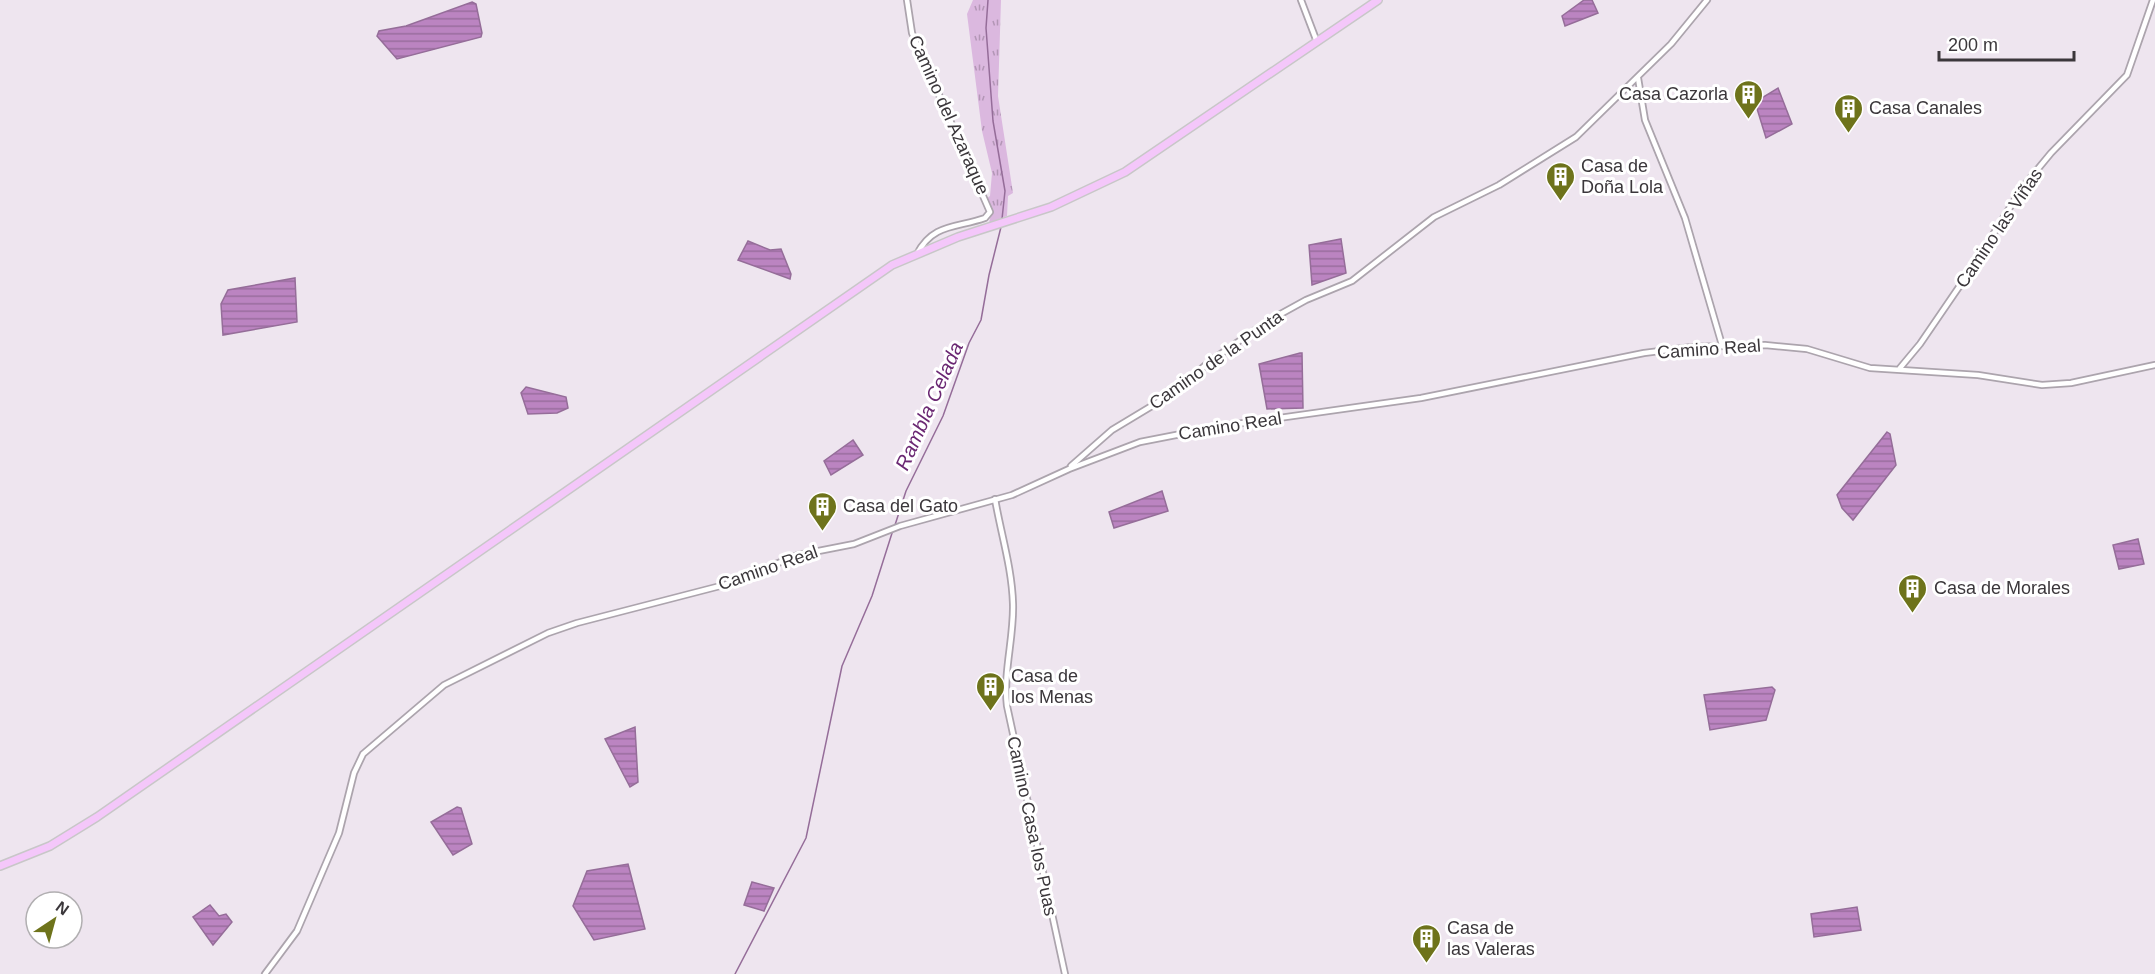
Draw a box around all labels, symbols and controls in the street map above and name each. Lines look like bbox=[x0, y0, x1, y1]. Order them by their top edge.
scale bar bbox=[1939, 24, 2074, 62]
street label: Camino del Azaraque bbox=[905, 32, 993, 198]
text: 200 m bbox=[1948, 35, 1998, 55]
building icon: Casa Cazorla bbox=[1733, 78, 1765, 120]
place label: Casa Cazorla bbox=[1619, 84, 1729, 104]
building icon: Casa Canales bbox=[1832, 92, 1864, 134]
place label: Casa Canales bbox=[1869, 98, 1982, 118]
place label: Casa de Doña Lola bbox=[1581, 156, 1664, 197]
building icon: Casa de Doña Lola bbox=[1544, 160, 1576, 202]
street label: Camino las Viñas bbox=[1952, 164, 2046, 292]
street label: Camino de la Punta bbox=[1146, 306, 1287, 414]
street label: Camino Real bbox=[1656, 335, 1762, 363]
water label: Rambla Celada bbox=[891, 339, 967, 473]
street label: Camino Real bbox=[1177, 408, 1283, 444]
building icon: Casa del Gato bbox=[806, 490, 838, 532]
place label: Casa del Gato bbox=[843, 496, 958, 516]
street label: Camino Real bbox=[716, 542, 820, 594]
building icon: Casa de Morales bbox=[1897, 572, 1929, 614]
place label: Casa de Morales bbox=[1934, 578, 2070, 598]
place label: Casa de los Menas bbox=[1011, 666, 1093, 707]
building icon: Casa de los Menas bbox=[974, 670, 1006, 712]
street label: Camino Casa los Puas bbox=[1003, 734, 1061, 918]
north arrow bbox=[24, 890, 84, 950]
text: N bbox=[53, 898, 72, 919]
place label: Casa de las Valeras bbox=[1447, 918, 1535, 959]
building icon: Casa de las Valeras bbox=[1410, 922, 1442, 964]

